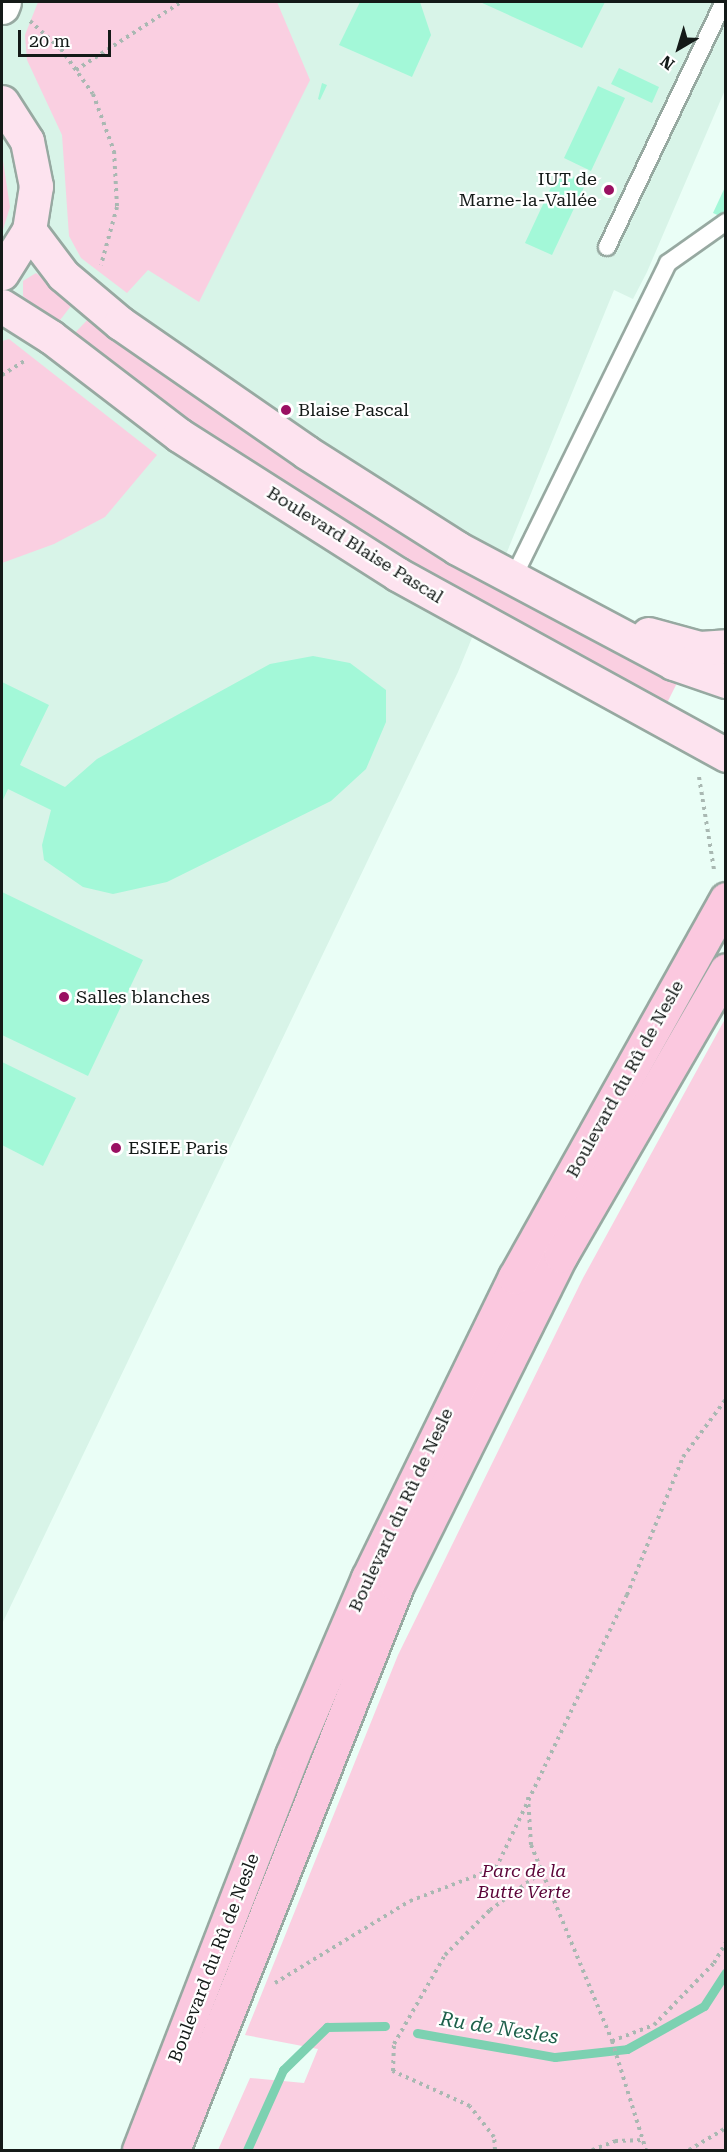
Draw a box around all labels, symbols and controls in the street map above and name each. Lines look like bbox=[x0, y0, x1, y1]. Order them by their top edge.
scale bar bbox=[21, 18, 114, 56]
north arrow bbox=[649, 18, 709, 78]
text: 20 m bbox=[29, 30, 70, 51]
text: N bbox=[657, 51, 678, 74]
place label: IUT de Marne-la-Vallée bbox=[459, 169, 597, 212]
marker: IUT de Marne-la-Vallée bbox=[602, 183, 616, 197]
place label: Blaise Pascal bbox=[298, 399, 409, 421]
marker: Blaise Pascal bbox=[279, 403, 293, 417]
street label: Boulevard Blaise Pascal bbox=[263, 482, 447, 608]
street label: Boulevard du Rû de Nesle bbox=[562, 977, 688, 1181]
place label: Salles blanches bbox=[76, 986, 210, 1008]
marker: Salles blanches bbox=[57, 990, 71, 1004]
place label: ESIEE Paris bbox=[128, 1137, 228, 1159]
marker: ESIEE Paris bbox=[109, 1141, 123, 1155]
street label: Boulevard du Rû de Nesle bbox=[344, 1405, 458, 1615]
street label: Boulevard du Rû de Nesle bbox=[164, 1850, 264, 2066]
park label: Parc de la Butte Verte bbox=[477, 1861, 571, 1904]
water label: Ru de Nesles bbox=[438, 2007, 560, 2049]

